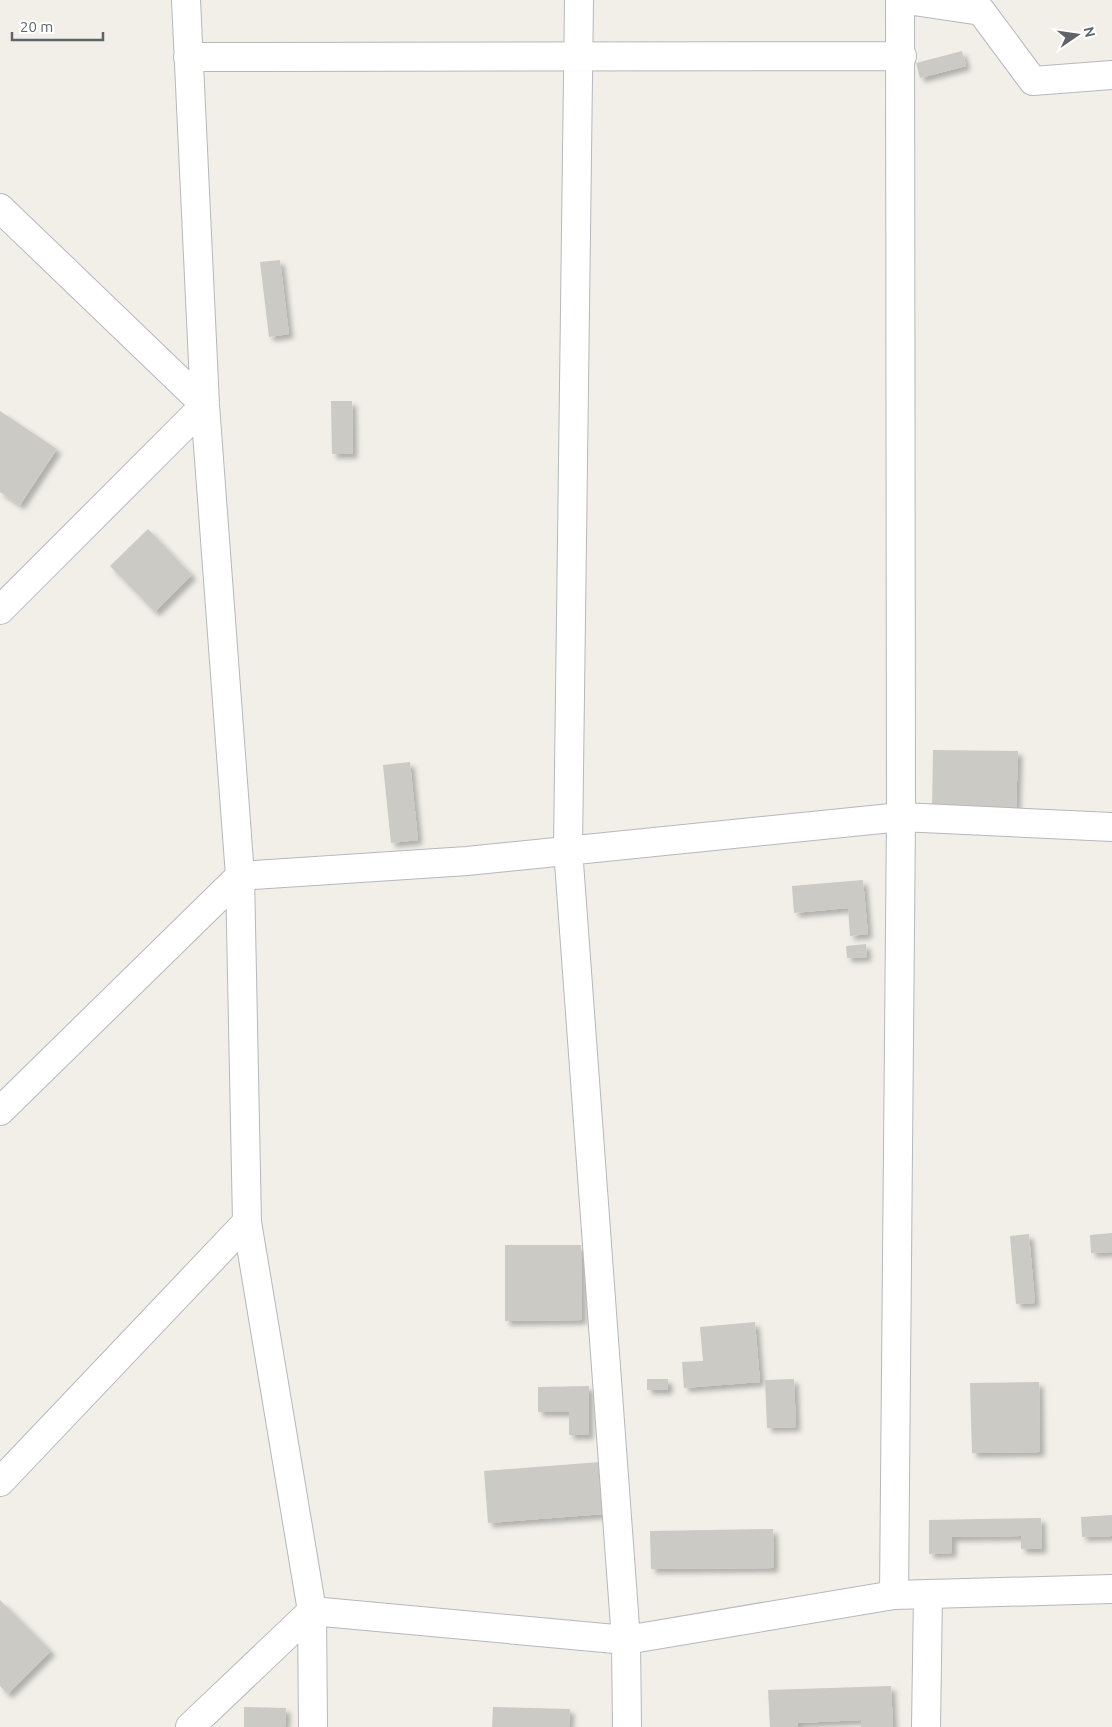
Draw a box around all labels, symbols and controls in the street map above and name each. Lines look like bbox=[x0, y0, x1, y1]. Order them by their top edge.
scale bar bbox=[12, 10, 104, 42]
north arrow bbox=[1052, 10, 1102, 60]
text: 20 m bbox=[20, 18, 53, 35]
text: N bbox=[1081, 25, 1099, 39]

